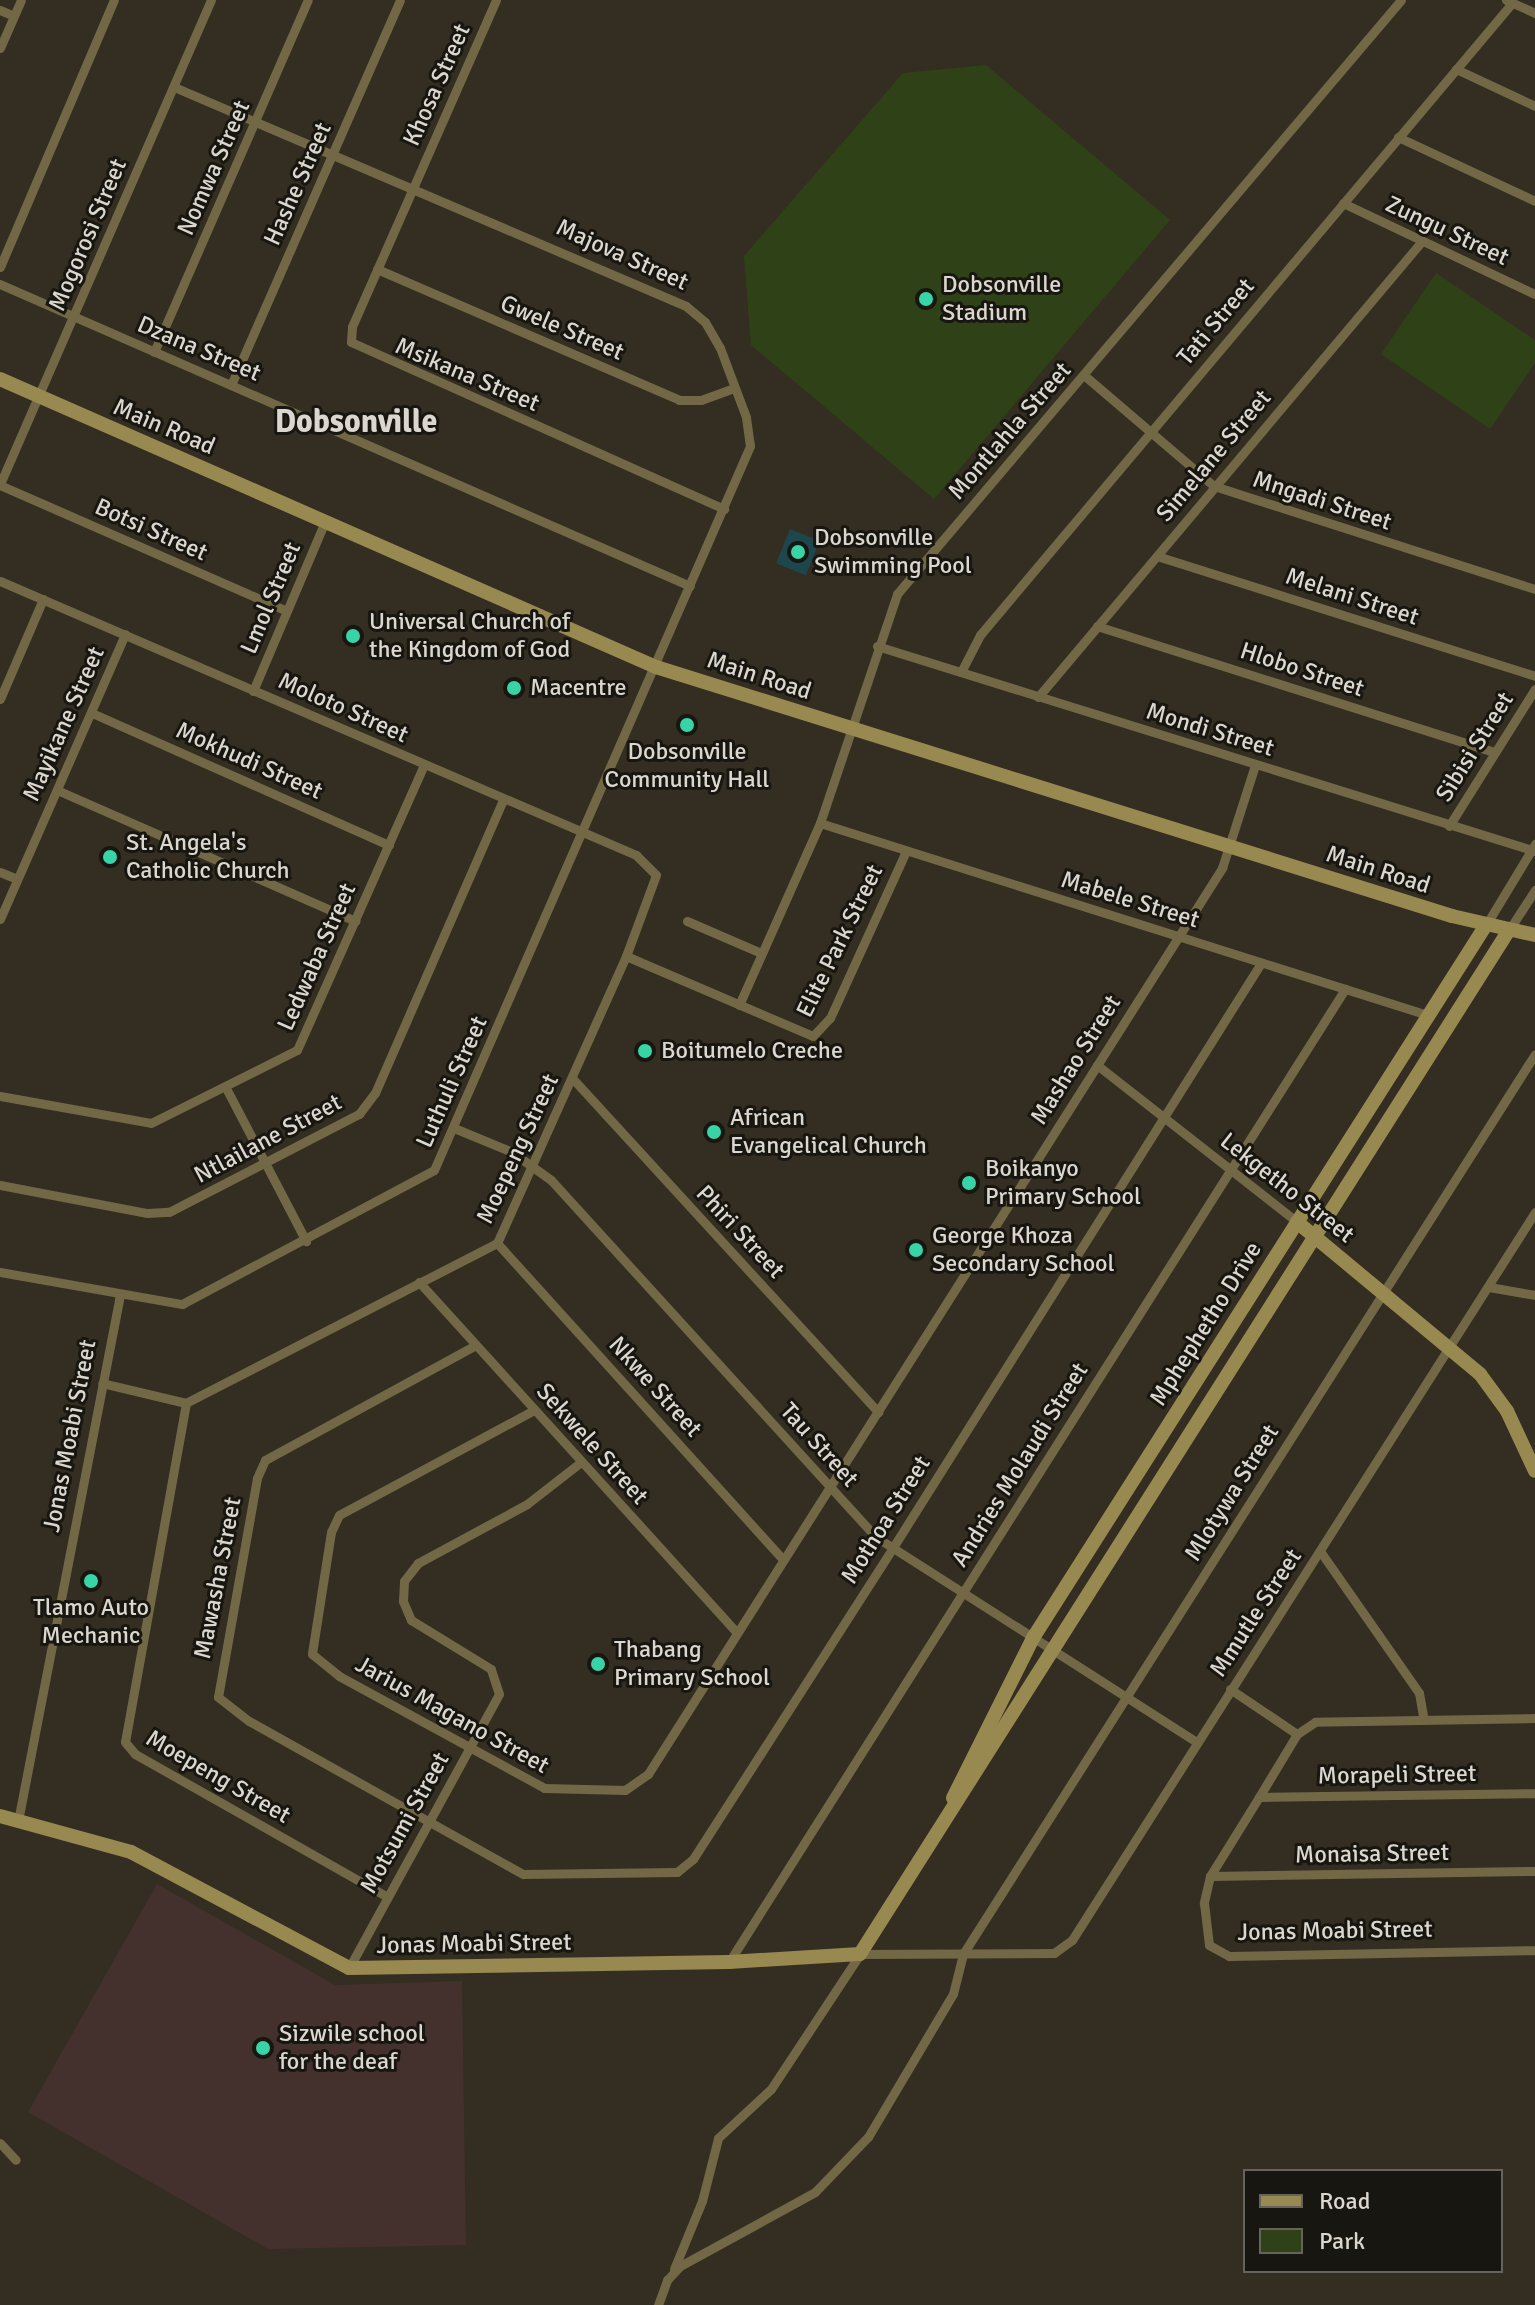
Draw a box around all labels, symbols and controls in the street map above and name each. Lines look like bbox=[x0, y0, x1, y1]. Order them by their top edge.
street label: Khosa Street bbox=[397, 20, 477, 150]
street label: Nomwa Street bbox=[171, 96, 257, 240]
street label: Hashe Street bbox=[258, 118, 338, 250]
street label: Mogorosi Street bbox=[43, 154, 133, 316]
street label: Zungu Street bbox=[1381, 190, 1513, 272]
street label: Majova Street bbox=[552, 213, 692, 297]
place label: Dobsonville Stadium bbox=[942, 271, 1061, 327]
street label: Tati Street bbox=[1171, 273, 1261, 371]
street label: Gwele Street bbox=[496, 289, 628, 367]
marker: Dobsonville Stadium bbox=[917, 290, 935, 308]
street label: Dzana Street bbox=[133, 310, 265, 388]
street label: Msikana Street bbox=[391, 332, 543, 418]
street label: Montlahla Street bbox=[942, 356, 1078, 506]
street label: Simelane Street bbox=[1151, 384, 1277, 528]
street label: Main Road bbox=[109, 393, 219, 461]
district label: Dobsonville bbox=[275, 403, 437, 441]
street label: Mngadi Street bbox=[1249, 465, 1395, 537]
street label: Botsi Street bbox=[90, 492, 212, 568]
place label: Dobsonville Swimming Pool bbox=[814, 524, 972, 580]
street label: Lmol Street bbox=[235, 538, 307, 658]
marker: Dobsonville Swimming Pool bbox=[789, 543, 807, 561]
street label: Melani Street bbox=[1282, 562, 1422, 632]
place label: Universal Church of the Kingdom of God bbox=[369, 608, 570, 664]
marker: Universal Church of the Kingdom of God bbox=[344, 627, 362, 645]
street label: Hlobo Street bbox=[1236, 636, 1368, 704]
street label: Mayikane Street bbox=[17, 642, 111, 806]
street label: Main Road bbox=[703, 646, 815, 706]
street label: Moloto Street bbox=[273, 666, 413, 750]
place label: Macentre bbox=[530, 674, 627, 702]
marker: Macentre bbox=[505, 679, 523, 697]
street label: Sibisi Street bbox=[1430, 687, 1520, 807]
street label: Mondi Street bbox=[1143, 697, 1277, 763]
street label: Mokhudi Street bbox=[171, 716, 327, 806]
marker: Dobsonville Community Hall bbox=[678, 716, 696, 734]
place label: Dobsonville Community Hall bbox=[605, 738, 769, 794]
place label: St. Angela's Catholic Church bbox=[126, 829, 290, 885]
street label: Main Road bbox=[1322, 840, 1434, 900]
marker: St. Angela's Catholic Church bbox=[101, 848, 119, 866]
street label: Elite Park Street bbox=[791, 860, 889, 1022]
street label: Mabele Street bbox=[1057, 865, 1203, 935]
street label: Ledwaba Street bbox=[272, 879, 362, 1035]
street label: Mashao Street bbox=[1025, 990, 1127, 1130]
street label: Luthuli Street bbox=[410, 1012, 494, 1152]
place label: Boitumelo Creche bbox=[661, 1037, 843, 1065]
marker: Boitumelo Creche bbox=[636, 1042, 654, 1060]
street label: Moepeng Street bbox=[471, 1069, 565, 1229]
street label: Ntlailane Street bbox=[189, 1088, 347, 1190]
place label: African Evangelical Church bbox=[730, 1104, 927, 1160]
marker: African Evangelical Church bbox=[705, 1123, 723, 1141]
street label: Lekgetho Street bbox=[1214, 1127, 1360, 1249]
place label: Boikanyo Primary School bbox=[985, 1155, 1141, 1211]
marker: Boikanyo Primary School bbox=[960, 1174, 978, 1192]
street label: Phiri Street bbox=[690, 1179, 790, 1285]
place label: George Khoza Secondary School bbox=[932, 1222, 1115, 1278]
street label: Mphephetho Drive bbox=[1144, 1237, 1268, 1411]
marker: George Khoza Secondary School bbox=[907, 1241, 925, 1259]
street label: Nkwe Street bbox=[602, 1331, 708, 1443]
street label: Jonas Moabi Street bbox=[37, 1337, 103, 1535]
street label: Andries Molaudi Street bbox=[945, 1358, 1095, 1572]
street label: Sekwele Street bbox=[530, 1378, 654, 1510]
street label: Tau Street bbox=[774, 1397, 864, 1493]
street label: Mlotywa Street bbox=[1179, 1420, 1285, 1566]
street label: Mothoa Street bbox=[835, 1451, 937, 1589]
street label: Mawasha Street bbox=[188, 1495, 248, 1661]
street label: Mmutle Street bbox=[1204, 1544, 1308, 1682]
marker: Tlamo Auto Mechanic bbox=[82, 1572, 100, 1590]
place label: Tlamo Auto Mechanic bbox=[33, 1594, 149, 1650]
place label: Thabang Primary School bbox=[614, 1636, 770, 1692]
street label: Jarius Magano Street bbox=[350, 1650, 554, 1780]
marker: Thabang Primary School bbox=[589, 1655, 607, 1673]
street label: Moepeng Street bbox=[141, 1724, 295, 1830]
street label: Motsumi Street bbox=[354, 1747, 456, 1899]
street label: Morapeli Street bbox=[1317, 1759, 1477, 1791]
street label: Monaisa Street bbox=[1295, 1838, 1449, 1870]
street label: Jonas Moabi Street bbox=[1237, 1915, 1433, 1947]
street label: Jonas Moabi Street bbox=[376, 1928, 572, 1960]
place label: Sizwile school for the deaf bbox=[279, 2020, 425, 2076]
marker: Sizwile school for the deaf bbox=[254, 2039, 272, 2057]
legend bbox=[1243, 2169, 1503, 2273]
text: Road bbox=[1319, 2186, 1370, 2216]
text: Park bbox=[1319, 2226, 1365, 2256]

